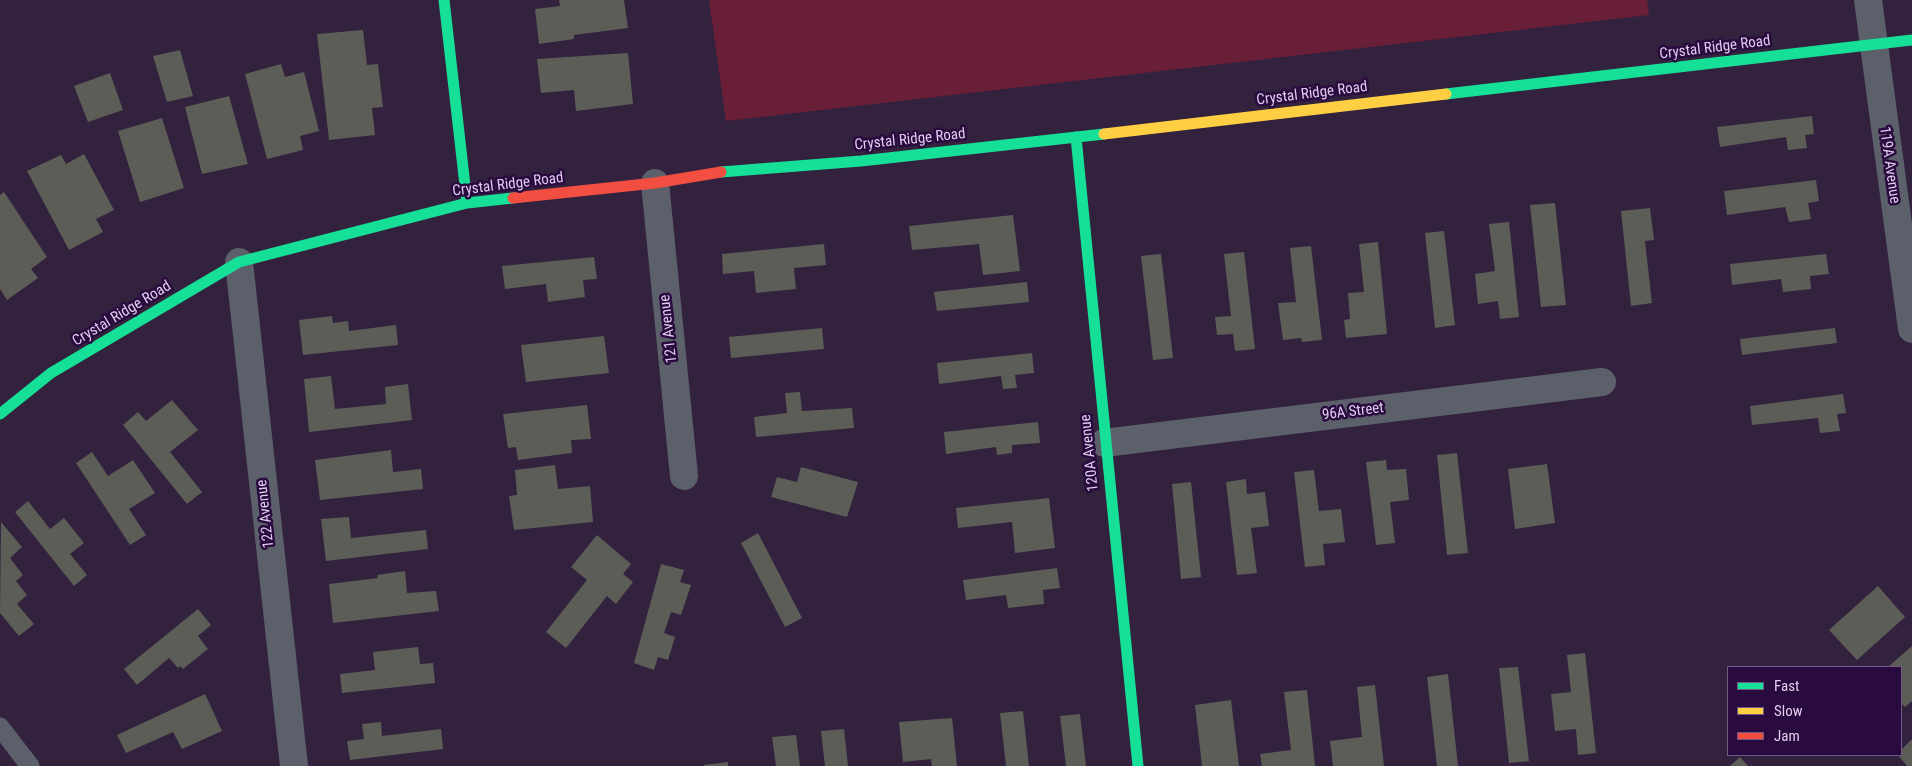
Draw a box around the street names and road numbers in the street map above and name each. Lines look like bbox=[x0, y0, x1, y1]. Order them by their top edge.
street label: Crystal Ridge Road bbox=[1659, 32, 1771, 64]
street label: Crystal Ridge Road bbox=[1256, 78, 1368, 110]
street label: Crystal Ridge Road bbox=[854, 125, 966, 155]
street label: 119A Avenue bbox=[1875, 125, 1903, 205]
street label: Crystal Ridge Road bbox=[452, 169, 564, 201]
street label: Crystal Ridge Road bbox=[70, 278, 174, 350]
street label: 121 Avenue bbox=[656, 294, 682, 364]
street label: 96A Street bbox=[1321, 399, 1385, 425]
street label: 120A Avenue bbox=[1077, 414, 1103, 492]
street label: 122 Avenue bbox=[253, 479, 279, 549]

